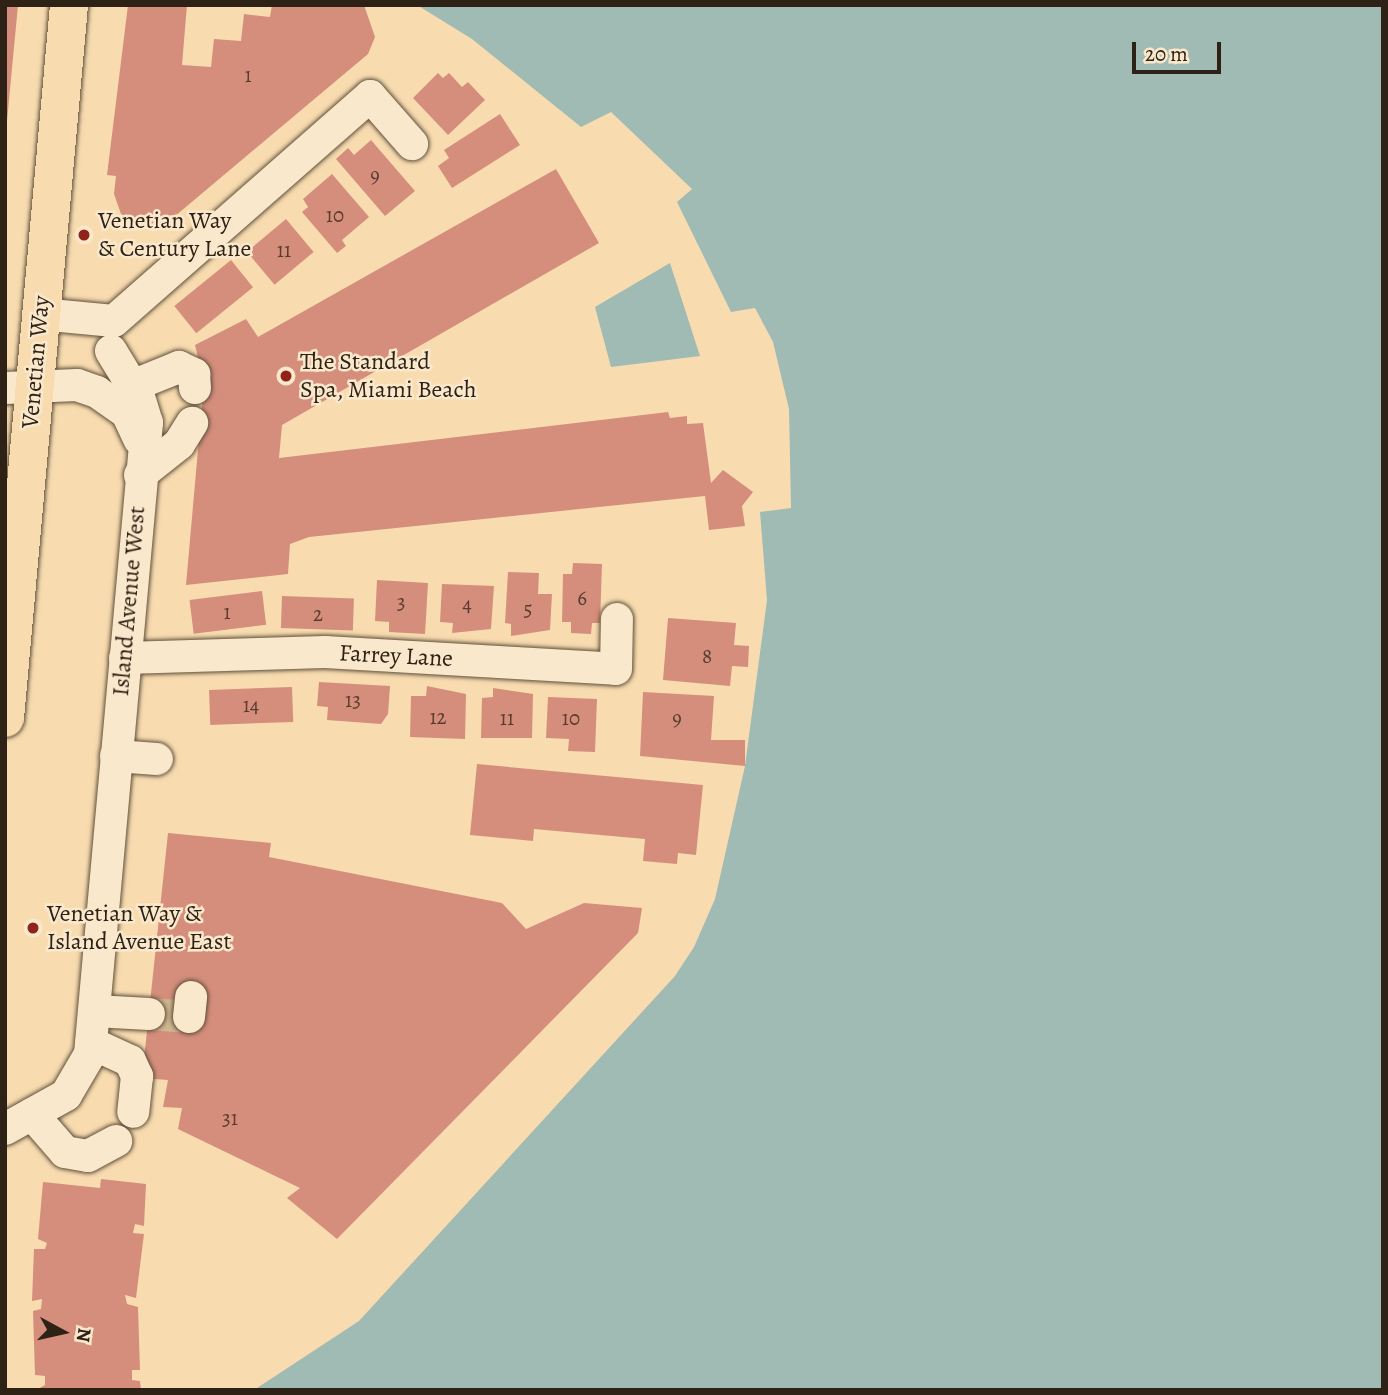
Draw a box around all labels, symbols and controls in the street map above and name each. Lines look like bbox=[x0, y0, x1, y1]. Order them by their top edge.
scale bar bbox=[1136, 28, 1225, 72]
text: 20 m bbox=[1145, 40, 1188, 68]
house number: 1 bbox=[244, 62, 252, 88]
house number: 9 bbox=[370, 162, 380, 188]
house number: 10 bbox=[326, 202, 344, 228]
place label: Venetian Way & Century Lane bbox=[98, 207, 251, 263]
marker: Venetian Way & Century Lane bbox=[76, 227, 92, 243]
house number: 11 bbox=[277, 237, 291, 263]
street label: Venetian Way bbox=[16, 294, 56, 430]
place label: The Standard Spa, Miami Beach bbox=[300, 348, 477, 404]
marker: The Standard Spa, Miami Beach bbox=[278, 368, 294, 384]
street label: Island Avenue West bbox=[106, 505, 152, 697]
house number: 6 bbox=[577, 585, 587, 611]
house number: 3 bbox=[397, 589, 405, 615]
house number: 4 bbox=[462, 591, 472, 617]
house number: 5 bbox=[523, 596, 533, 622]
house number: 1 bbox=[223, 599, 231, 625]
house number: 2 bbox=[313, 601, 323, 627]
street label: Farrey Lane bbox=[338, 639, 454, 673]
house number: 8 bbox=[702, 643, 712, 669]
house number: 13 bbox=[345, 687, 361, 713]
house number: 14 bbox=[243, 692, 259, 718]
house number: 12 bbox=[429, 704, 447, 730]
house number: 11 bbox=[500, 705, 514, 731]
house number: 10 bbox=[562, 705, 580, 731]
house number: 9 bbox=[672, 705, 682, 731]
place label: Venetian Way & Island Avenue East bbox=[47, 900, 231, 956]
marker: Venetian Way & Island Avenue East bbox=[25, 920, 41, 936]
house number: 31 bbox=[222, 1105, 238, 1131]
north arrow bbox=[28, 1297, 98, 1367]
text: N bbox=[70, 1326, 98, 1344]

